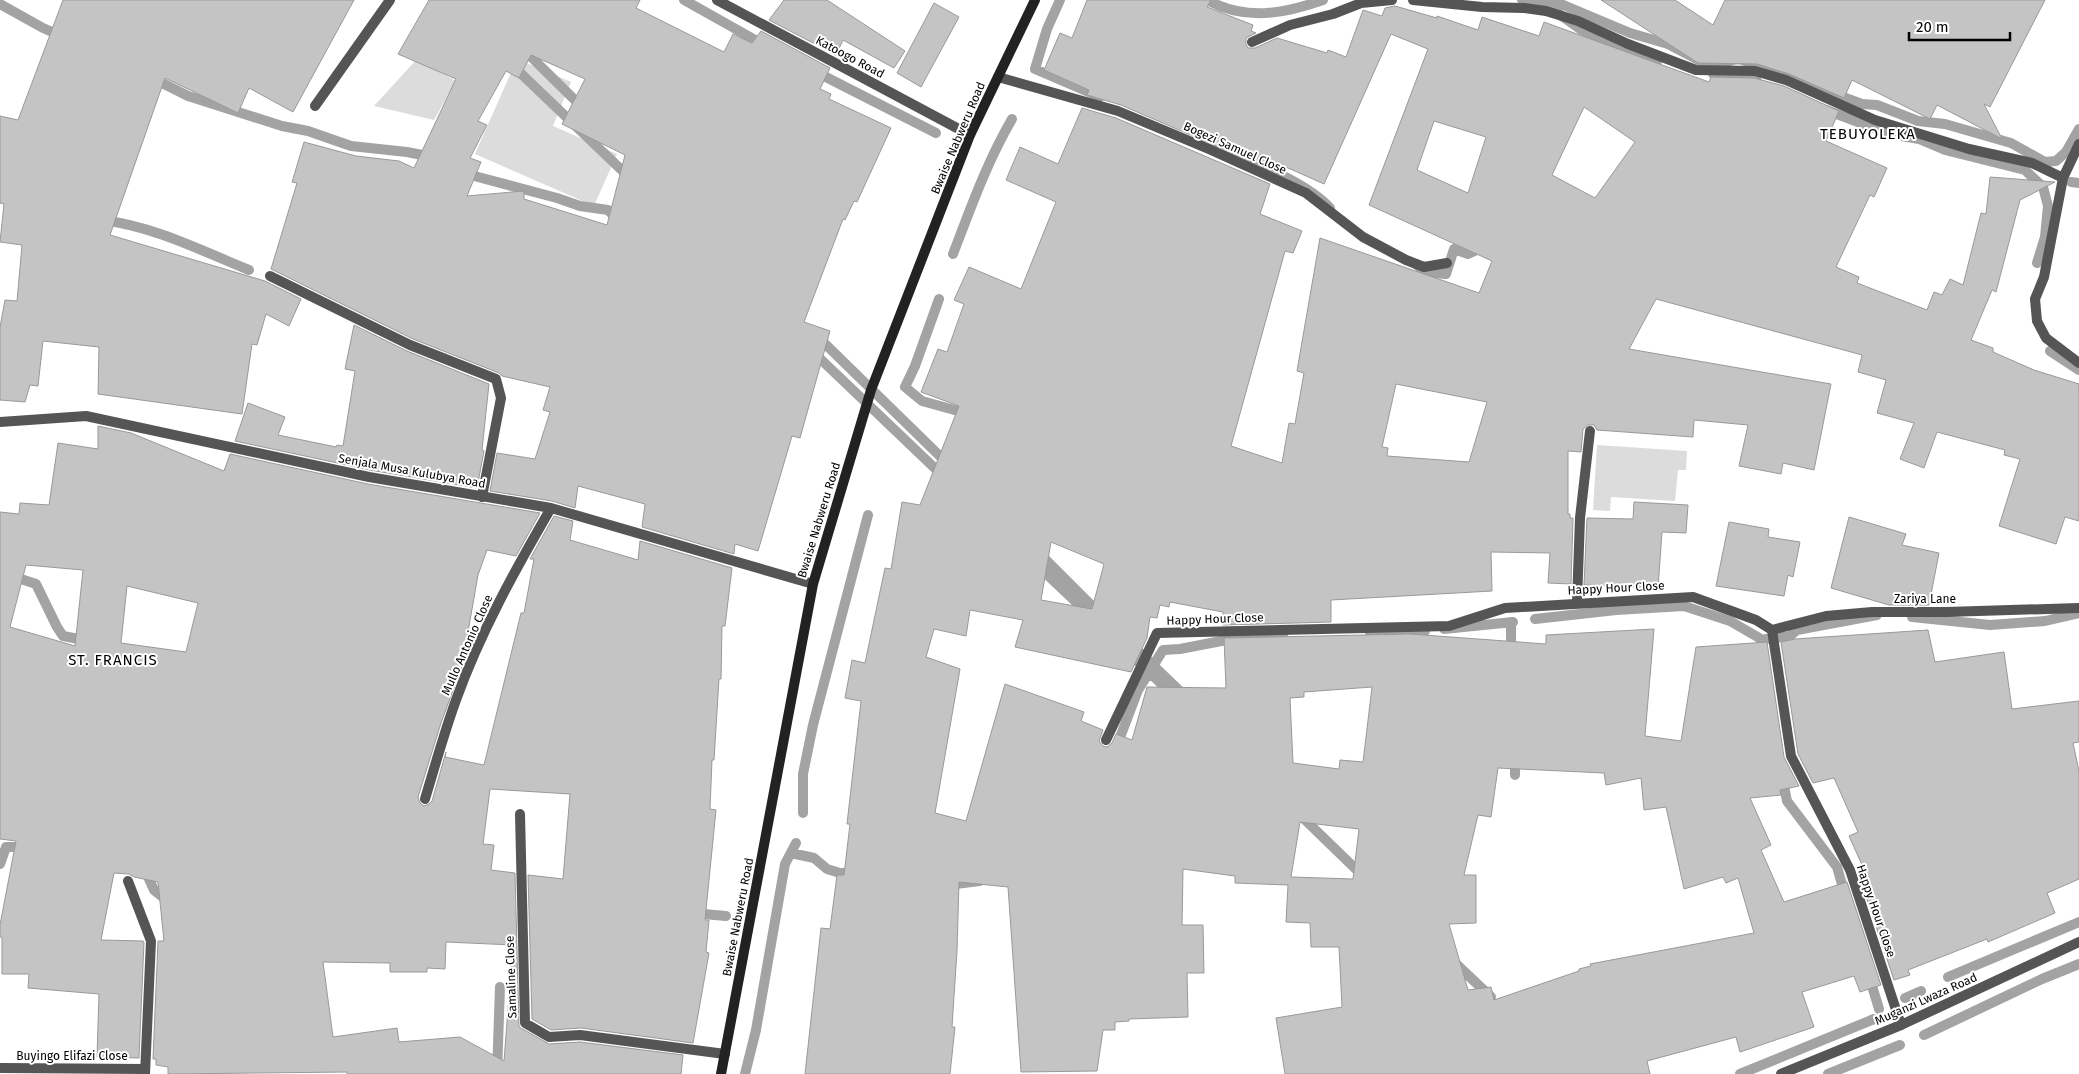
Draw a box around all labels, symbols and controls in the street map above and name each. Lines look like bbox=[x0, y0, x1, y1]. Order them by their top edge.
scale bar bbox=[1909, 10, 2010, 42]
text: 20 m bbox=[1916, 18, 1949, 36]
street label: Katoogo Road bbox=[813, 33, 887, 81]
street label: Bwaise Nabweru Road bbox=[928, 80, 988, 196]
street label: Bogezi Samuel Close bbox=[1181, 119, 1289, 177]
district label: TEBUYOLEKA bbox=[1820, 125, 1916, 143]
street label: Senjala Musa Kulubya Road bbox=[337, 451, 487, 491]
street label: Bwaise Nabweru Road bbox=[795, 460, 843, 580]
street label: Happy Hour Close bbox=[1567, 578, 1665, 598]
street label: Zariya Lane bbox=[1894, 592, 1956, 606]
street label: Mullo Antonio Close bbox=[439, 593, 495, 697]
street label: Happy Hour Close bbox=[1166, 610, 1264, 628]
district label: ST. FRANCIS bbox=[68, 651, 158, 669]
street label: Bwaise Nabweru Road bbox=[720, 857, 756, 977]
street label: Happy Hour Close bbox=[1854, 863, 1898, 959]
street label: Samaline Close bbox=[503, 935, 519, 1019]
street label: Muganzi Lwaza Road bbox=[1873, 970, 1979, 1028]
street label: Buyingo Elifazi Close bbox=[16, 1049, 128, 1063]

